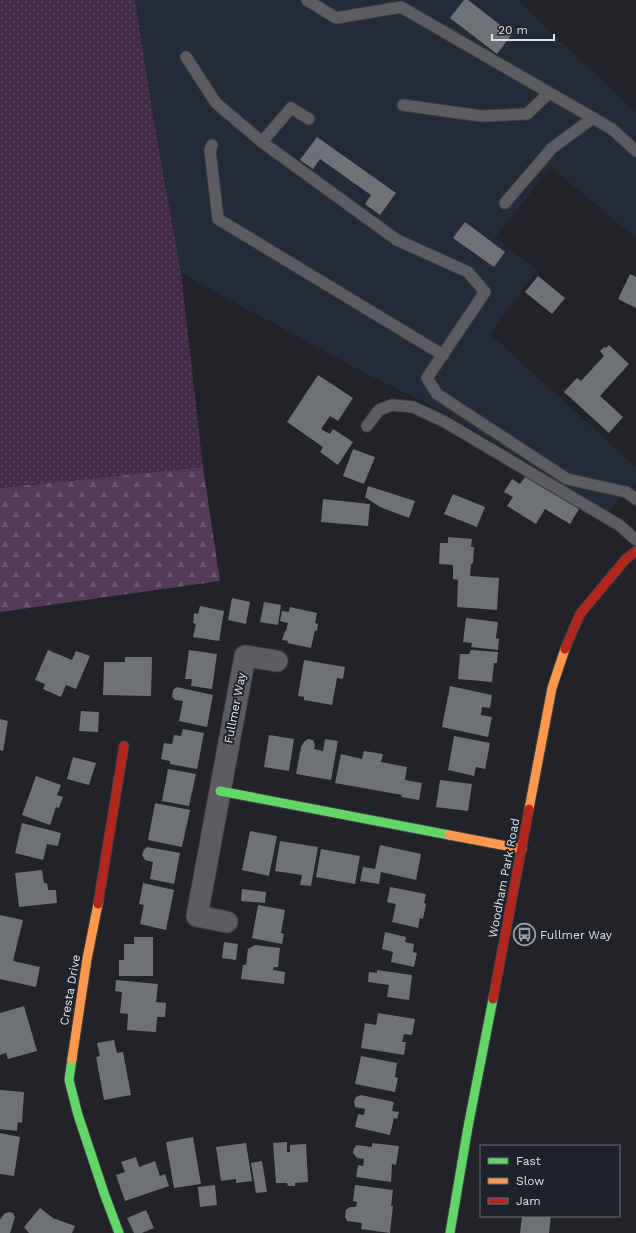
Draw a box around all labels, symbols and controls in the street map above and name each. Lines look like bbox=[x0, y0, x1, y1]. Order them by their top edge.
scale bar bbox=[492, 16, 554, 42]
text: 20 m bbox=[498, 23, 528, 37]
street label: Fullmer Way bbox=[221, 671, 249, 745]
street label: Woodham Park Road bbox=[486, 817, 522, 939]
bus stop icon: Fullmer Way bbox=[512, 922, 538, 948]
place label: Fullmer Way bbox=[540, 928, 613, 942]
street label: Cresta Drive bbox=[57, 953, 83, 1027]
legend bbox=[480, 1145, 620, 1217]
text: Fast bbox=[516, 1154, 541, 1168]
text: Slow bbox=[516, 1174, 544, 1188]
text: Jam bbox=[516, 1194, 541, 1208]

